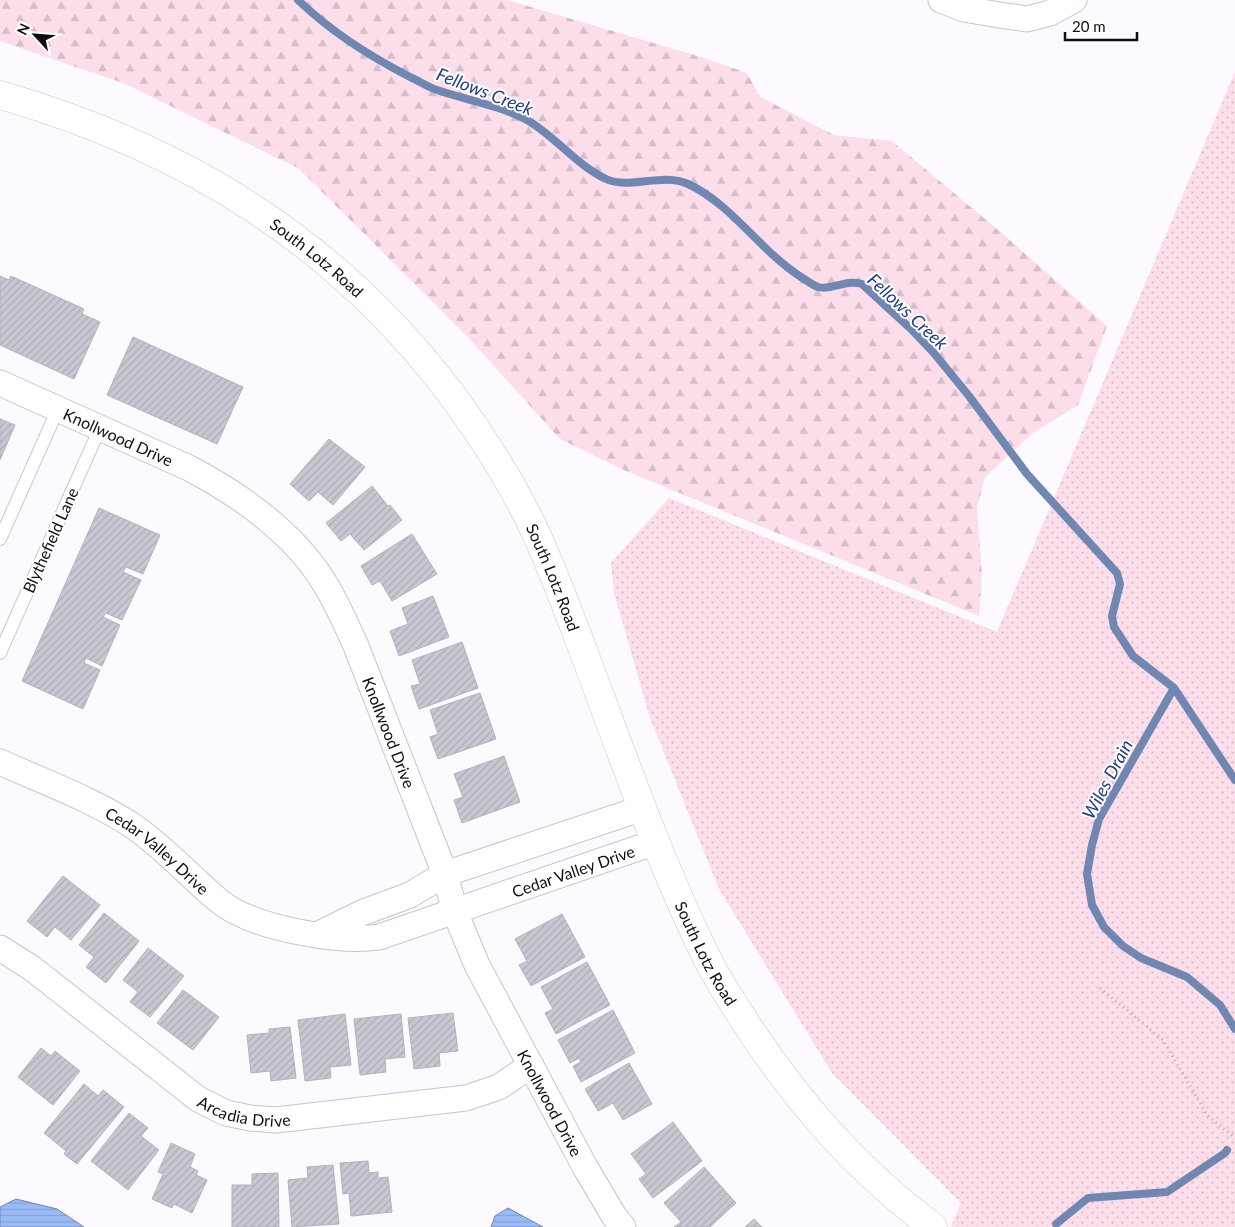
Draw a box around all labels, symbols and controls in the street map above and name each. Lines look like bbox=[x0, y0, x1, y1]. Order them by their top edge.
north arrow bbox=[10, 10, 60, 60]
scale bar bbox=[1065, 10, 1138, 42]
text: 20 m bbox=[1072, 17, 1106, 35]
text: N bbox=[13, 21, 33, 38]
water label: Fellows Creek bbox=[434, 63, 537, 120]
street label: South Lotz Road bbox=[267, 213, 368, 300]
water label: Fellows Creek bbox=[863, 268, 953, 354]
street label: Knollwood Drive bbox=[61, 403, 176, 469]
street label: Blythefield Lane bbox=[18, 484, 82, 596]
street label: South Lotz Road bbox=[523, 520, 584, 634]
street label: Knollwood Drive bbox=[359, 674, 420, 791]
water label: Wiles Drain bbox=[1077, 736, 1137, 822]
street label: Cedar Valley Drive bbox=[103, 802, 213, 898]
street label: Cedar Valley Drive bbox=[509, 841, 637, 900]
street label: South Lotz Road bbox=[672, 898, 741, 1009]
street label: Knollwood Drive bbox=[514, 1046, 587, 1159]
street label: Arcadia Drive bbox=[195, 1091, 291, 1130]

